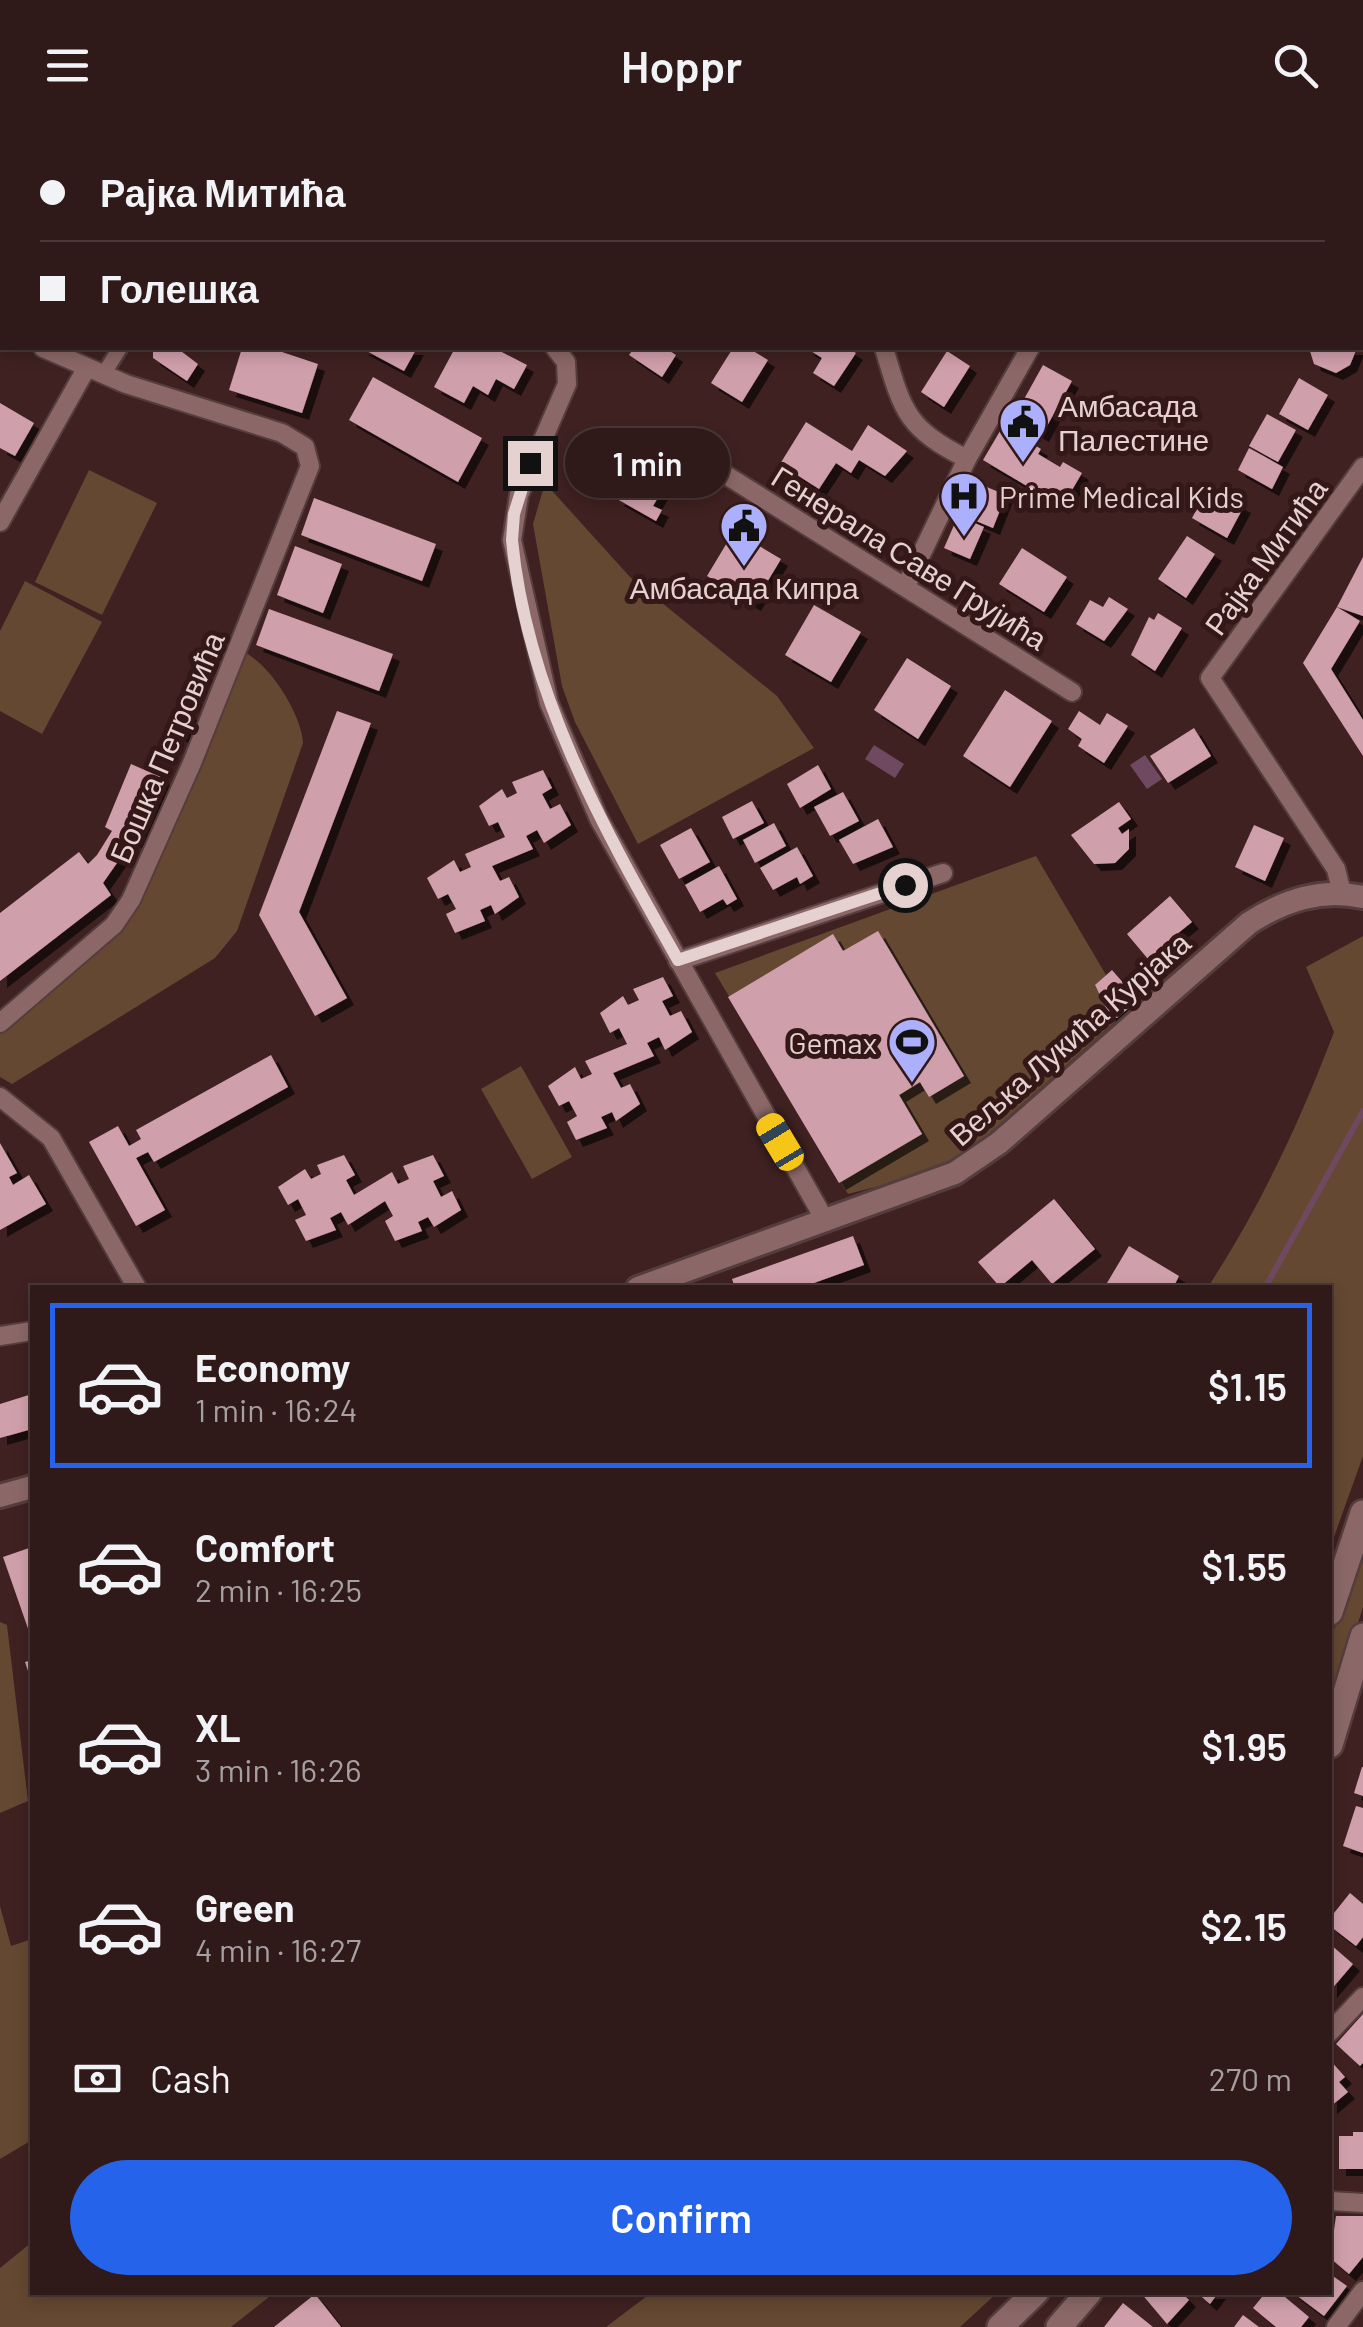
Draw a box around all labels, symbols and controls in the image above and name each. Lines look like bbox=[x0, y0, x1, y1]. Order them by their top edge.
icon: menu bbox=[40, 38, 95, 93]
text: Hoppr bbox=[621, 38, 742, 92]
icon: search bbox=[1268, 38, 1323, 93]
text: Рајка Митића bbox=[100, 169, 346, 215]
text: Голешка bbox=[100, 265, 259, 311]
place label: Амбасада Палестине bbox=[1058, 387, 1209, 457]
public building icon: Амбасада Палестине bbox=[997, 396, 1049, 464]
callout: 1 min bbox=[565, 428, 730, 498]
route end bbox=[508, 441, 553, 486]
text: 1 min bbox=[613, 444, 682, 482]
street label: Генерала Саве Грујића bbox=[766, 458, 1054, 657]
hospital icon: Prime Medical Kids bbox=[938, 470, 990, 538]
street label: Рајка Митића bbox=[1196, 471, 1334, 641]
place label: Prime Medical Kids bbox=[999, 478, 1244, 514]
public building icon: Амбасада Кипра bbox=[718, 500, 770, 568]
place label: Амбасада Кипра bbox=[629, 569, 859, 605]
street label: Бошка Петровића bbox=[101, 626, 231, 868]
route start bbox=[883, 863, 928, 908]
street label: Вељка Лукића Курјака bbox=[941, 923, 1197, 1152]
sports icon: Gemax bbox=[886, 1016, 938, 1084]
place label: Gemax bbox=[788, 1024, 877, 1060]
car bbox=[752, 1109, 808, 1175]
icon: car bbox=[75, 1341, 165, 1431]
text: Economy bbox=[195, 1344, 350, 1390]
text: $1.15 bbox=[1208, 1363, 1287, 1409]
text: 1 min · 16:24 bbox=[195, 1390, 357, 1428]
icon: car bbox=[75, 1521, 165, 1611]
text: Comfort bbox=[195, 1524, 335, 1570]
text: $1.55 bbox=[1201, 1543, 1287, 1589]
text: 2 min · 16:25 bbox=[195, 1570, 362, 1608]
icon: car bbox=[75, 1701, 165, 1791]
text: XL bbox=[195, 1704, 241, 1750]
text: $1.95 bbox=[1201, 1723, 1287, 1769]
text: 3 min · 16:26 bbox=[195, 1750, 361, 1788]
icon: car bbox=[75, 1881, 165, 1971]
text: Green bbox=[195, 1884, 295, 1930]
text: $2.15 bbox=[1201, 1903, 1287, 1949]
text: 4 min · 16:27 bbox=[195, 1930, 361, 1968]
icon: cash bbox=[70, 2051, 125, 2106]
text: Cash bbox=[150, 2055, 231, 2101]
text: 270 m bbox=[1209, 2059, 1292, 2097]
button: Confirm bbox=[70, 2160, 1292, 2275]

